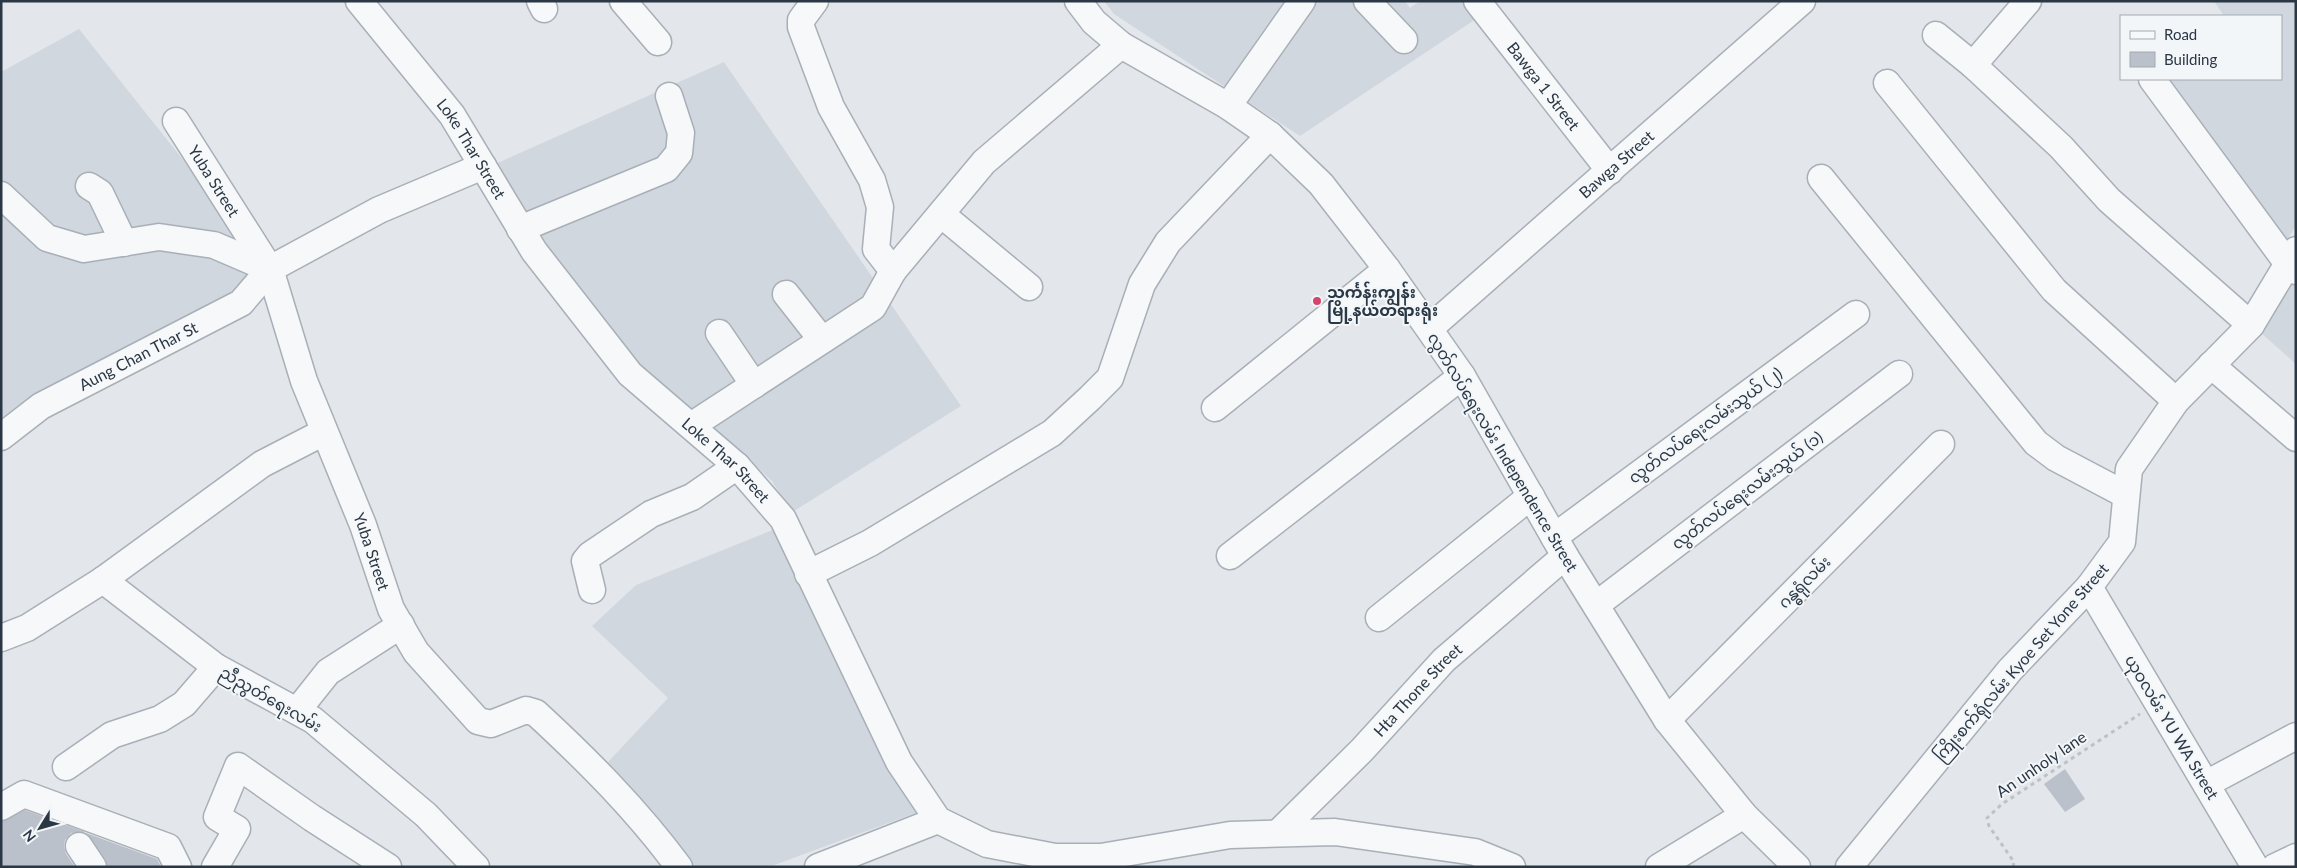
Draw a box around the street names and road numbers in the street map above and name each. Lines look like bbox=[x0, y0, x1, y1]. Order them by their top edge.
street label: Bawga 1 Street bbox=[1504, 38, 1584, 134]
street label: Loke Thar Street bbox=[433, 94, 510, 202]
street label: Bawga Street bbox=[1575, 126, 1657, 202]
street label: Yuba Street bbox=[185, 141, 244, 220]
street label: Aung Chan Thar St bbox=[75, 317, 201, 394]
street label: လွတ်လပ်ရေးလမ်း Independence Street bbox=[1420, 328, 1583, 577]
street label: လွတ်လပ်ရေးလမ်းသွယ် (၂) bbox=[1624, 362, 1788, 491]
street label: Loke Thar Street bbox=[679, 413, 774, 506]
street label: လွတ်လပ်ရေးလမ်းသွယ် (၁) bbox=[1667, 426, 1829, 557]
street label: Yuba Street bbox=[350, 510, 394, 593]
street label: ဂန္ဓရုံလမ်း bbox=[1773, 551, 1838, 616]
street label: ကြိုးစက်ရုံလမ်း Kyoe Set Yone Street bbox=[1929, 558, 2116, 768]
street label: Hta Thone Street bbox=[1369, 639, 1465, 740]
street label: ယုဝလမ်း YU WA Street bbox=[2117, 650, 2224, 806]
street label: ညီညွတ်ရေးလမ်း bbox=[215, 661, 326, 740]
street label: An unholy lane bbox=[1992, 726, 2089, 801]

